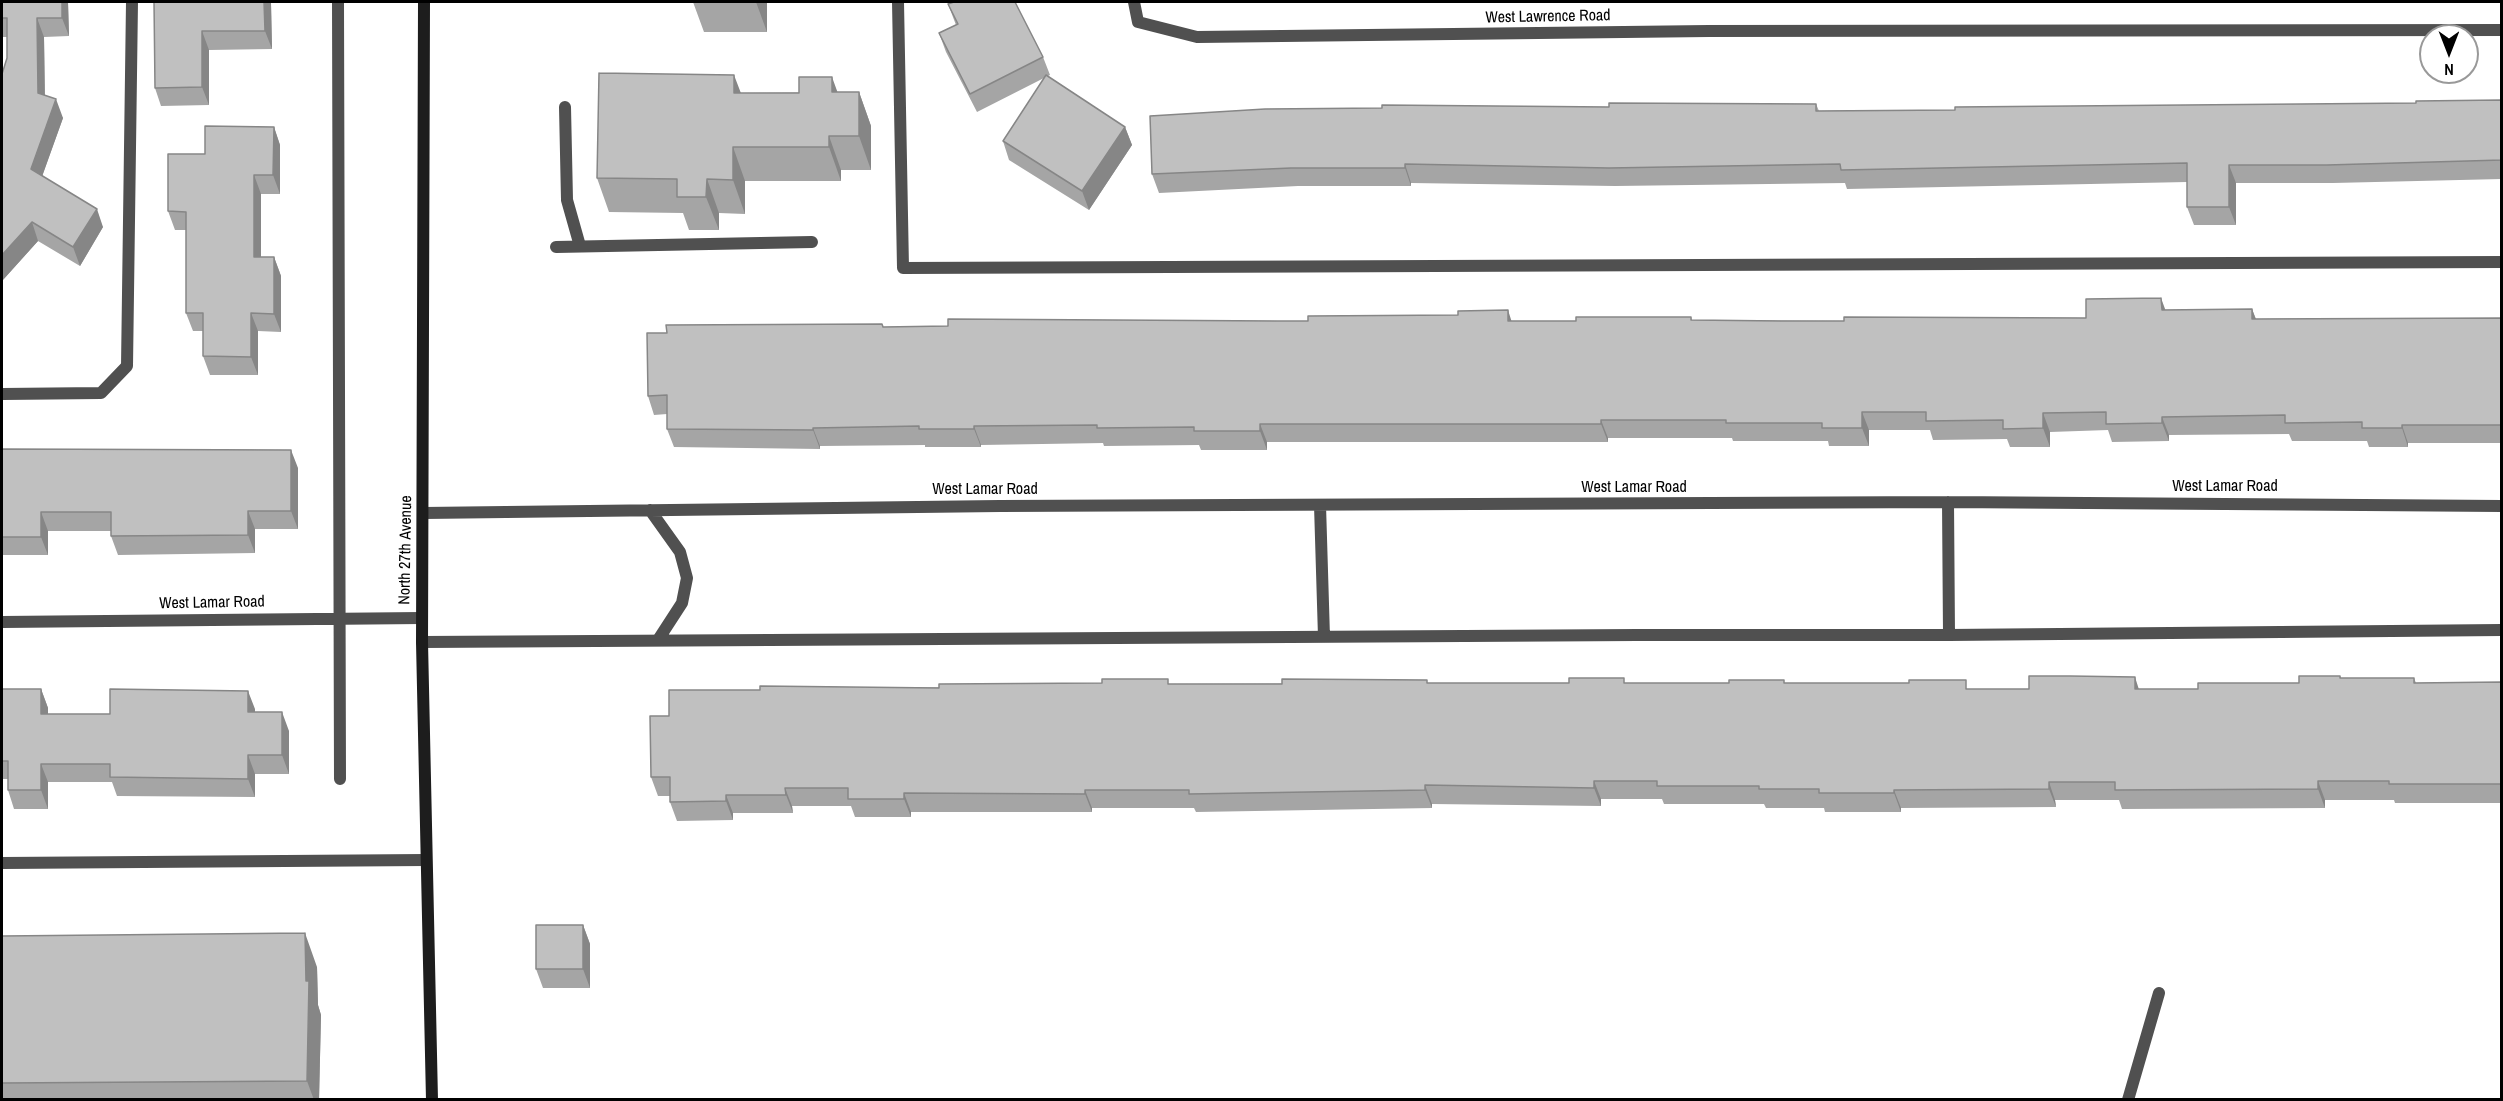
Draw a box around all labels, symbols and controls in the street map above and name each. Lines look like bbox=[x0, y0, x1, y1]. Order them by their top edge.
street label: West Lawrence Road bbox=[1485, 6, 1611, 28]
north arrow bbox=[2419, 24, 2479, 84]
text: N bbox=[2444, 59, 2454, 81]
street label: West Lamar Road bbox=[2172, 477, 2278, 497]
street label: West Lamar Road bbox=[1581, 478, 1687, 498]
street label: West Lamar Road bbox=[932, 480, 1038, 500]
street label: North 27th Avenue bbox=[395, 495, 417, 605]
street label: West Lamar Road bbox=[159, 592, 265, 614]

